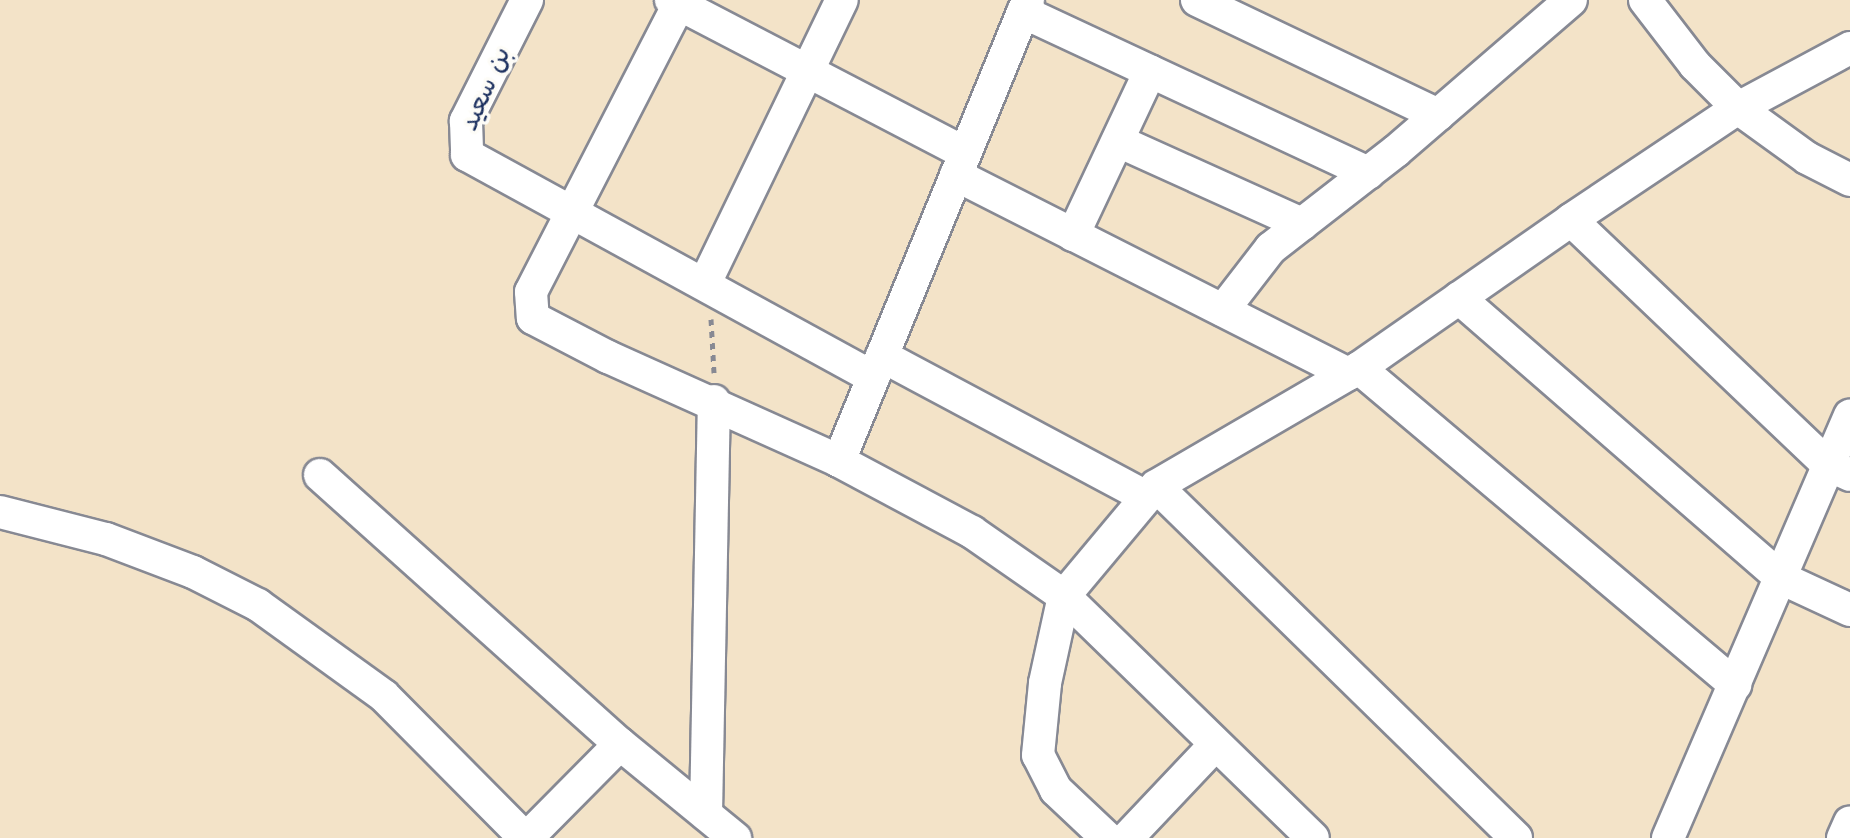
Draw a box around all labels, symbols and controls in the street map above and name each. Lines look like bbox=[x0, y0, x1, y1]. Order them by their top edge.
street label: بن سعيد bbox=[454, 42, 518, 136]

